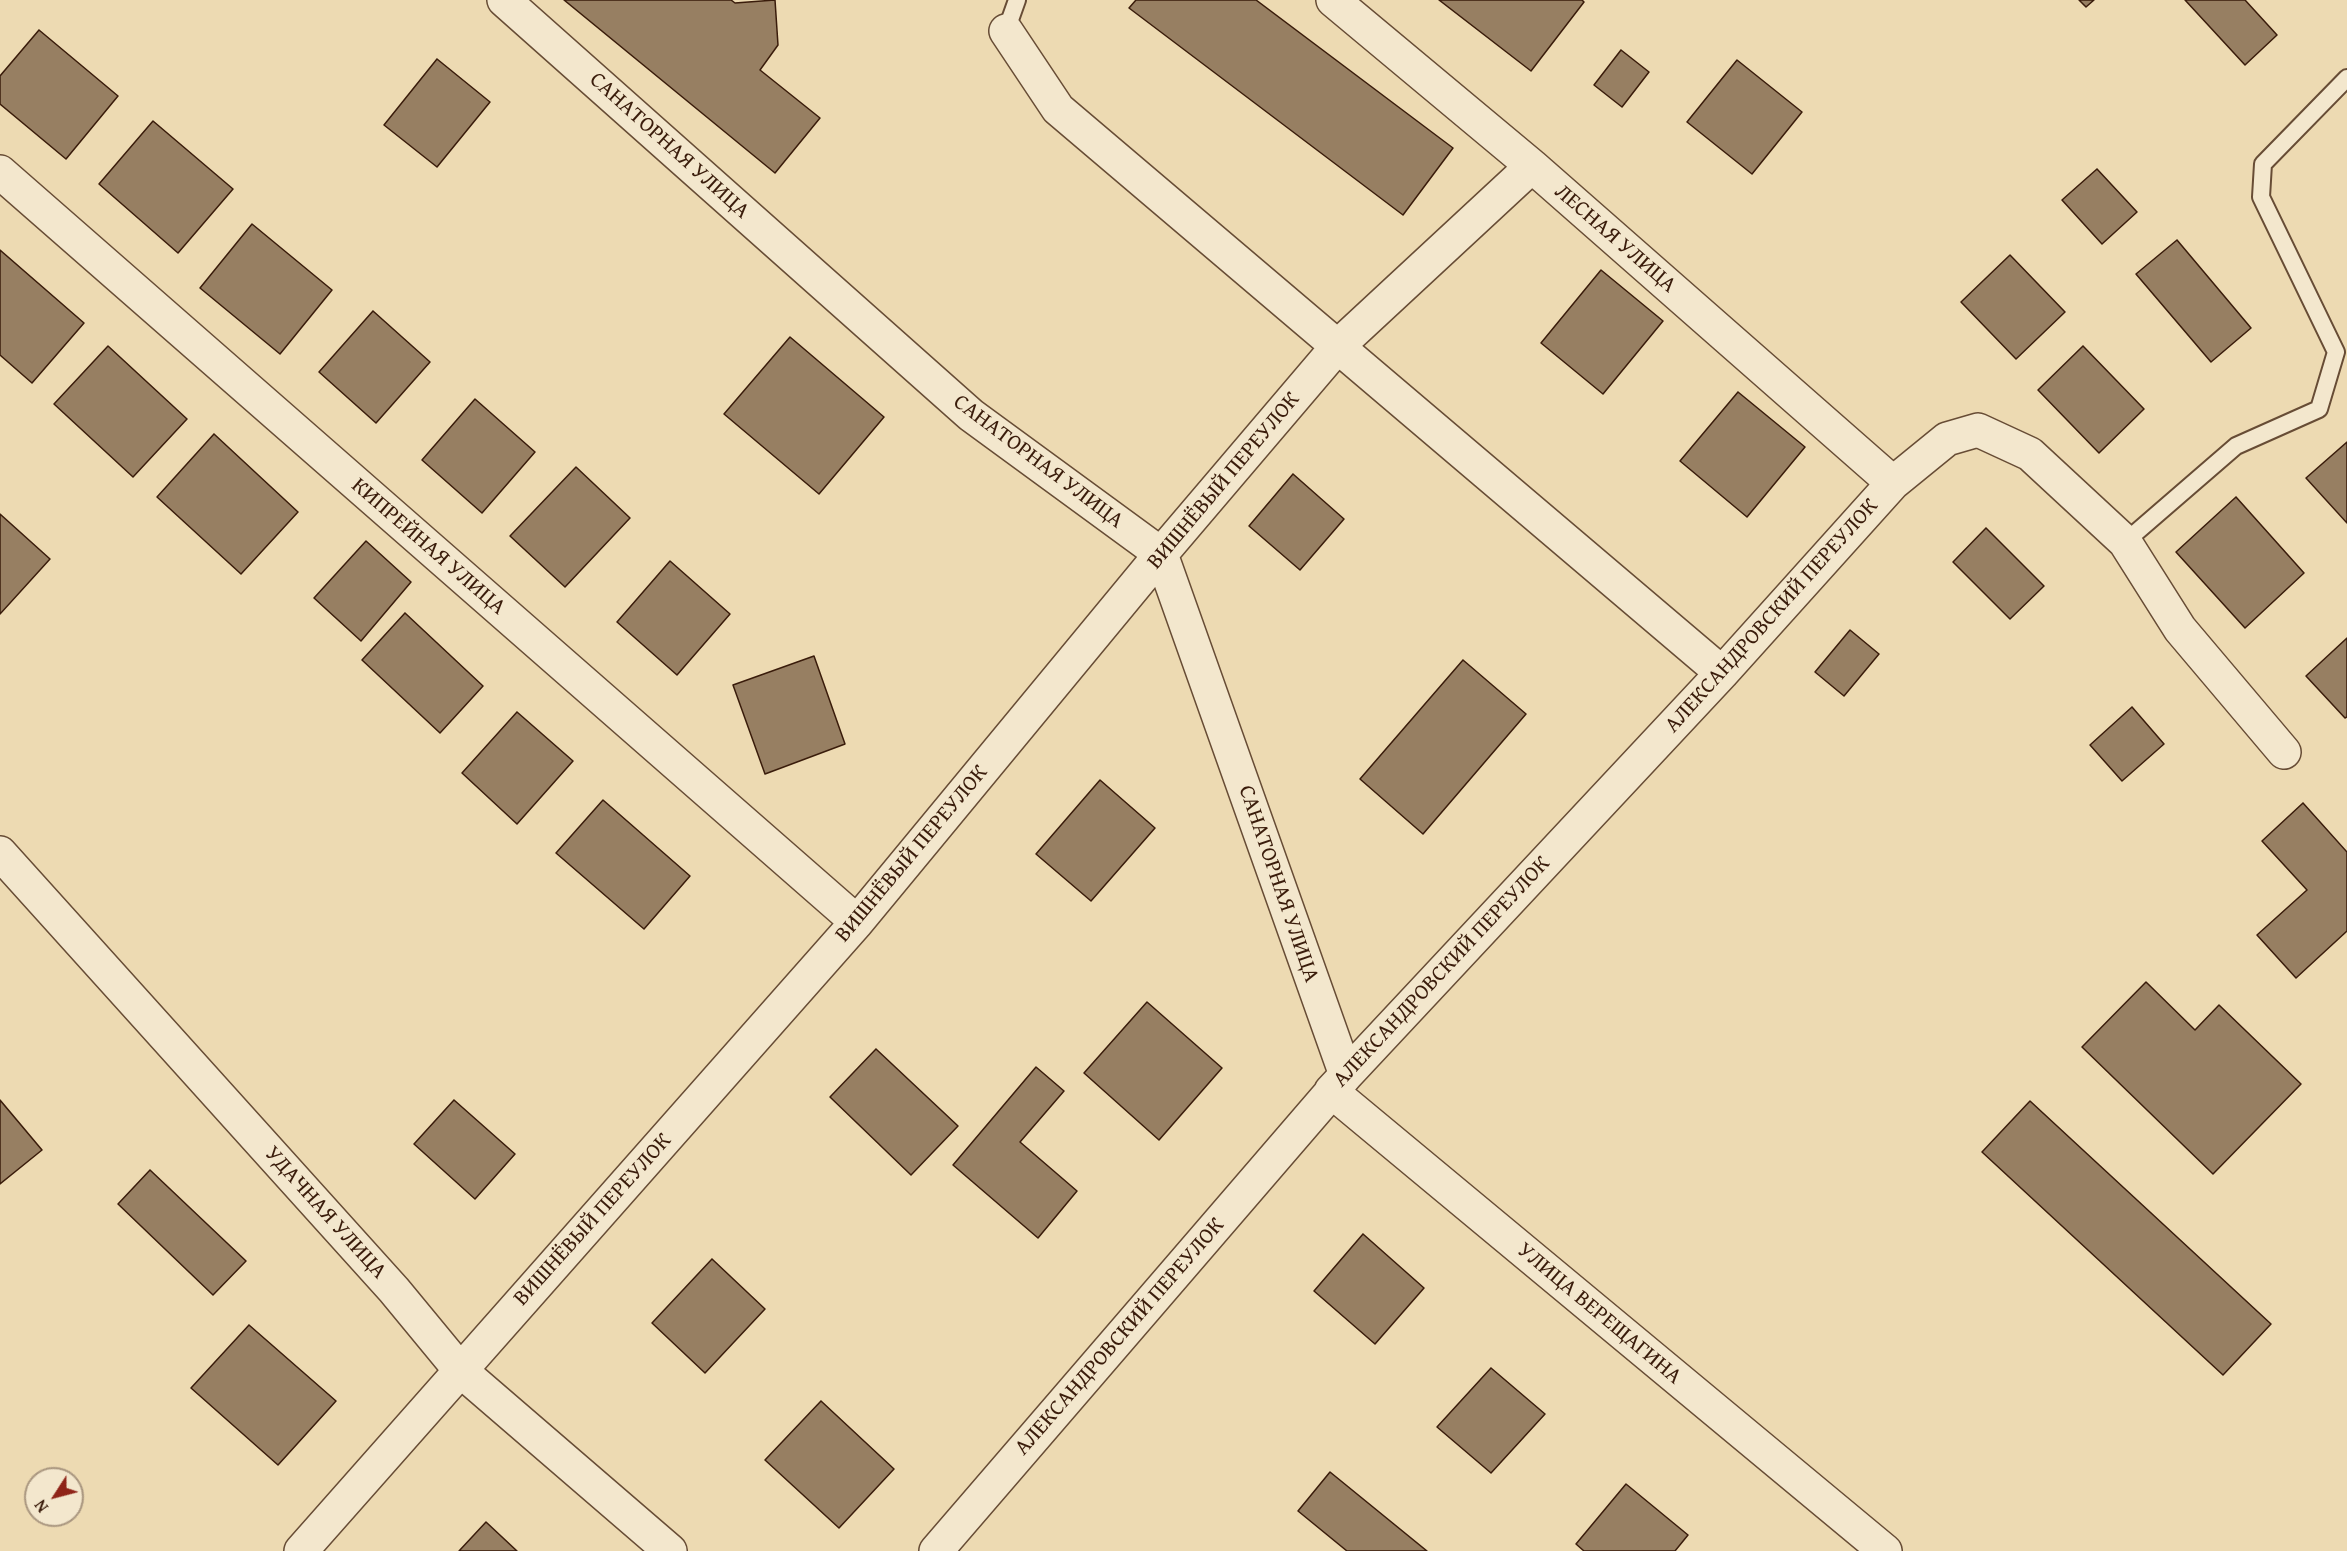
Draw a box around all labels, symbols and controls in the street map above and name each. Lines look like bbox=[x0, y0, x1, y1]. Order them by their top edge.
street label: САНАТОРНАЯ УЛИЦА bbox=[584, 67, 754, 225]
street label: ЛЕСНАЯ УЛИЦА bbox=[1549, 179, 1681, 299]
street label: ВИШНЁВЫЙ ПЕРЕУЛОК bbox=[1142, 387, 1306, 575]
street label: САНАТОРНАЯ УЛИЦА bbox=[948, 389, 1128, 535]
street label: КИПРЕЙНАЯ УЛИЦА bbox=[345, 473, 511, 621]
street label: АЛЕКСАНДРОВСКИЙ ПЕРЕУЛОК bbox=[1660, 493, 1884, 739]
street label: ВИШНЁВЫЙ ПЕРЕУЛОК bbox=[830, 760, 994, 948]
street label: САНАТОРНАЯ УЛИЦА bbox=[1232, 782, 1324, 986]
street label: АЛЕКСАНДРОВСКИЙ ПЕРЕУЛОК bbox=[1328, 851, 1556, 1093]
street label: ВИШНЁВЫЙ ПЕРЕУЛОК bbox=[509, 1128, 677, 1312]
street label: УДАЧНАЯ УЛИЦА bbox=[258, 1141, 392, 1285]
street label: АЛЕКСАНДРОВСКИЙ ПЕРЕУЛОК bbox=[1010, 1213, 1230, 1461]
street label: УЛИЦА ВЕРЕЩАГИНА bbox=[1511, 1238, 1687, 1390]
north arrow bbox=[24, 1467, 84, 1527]
text: N bbox=[28, 1495, 54, 1518]

